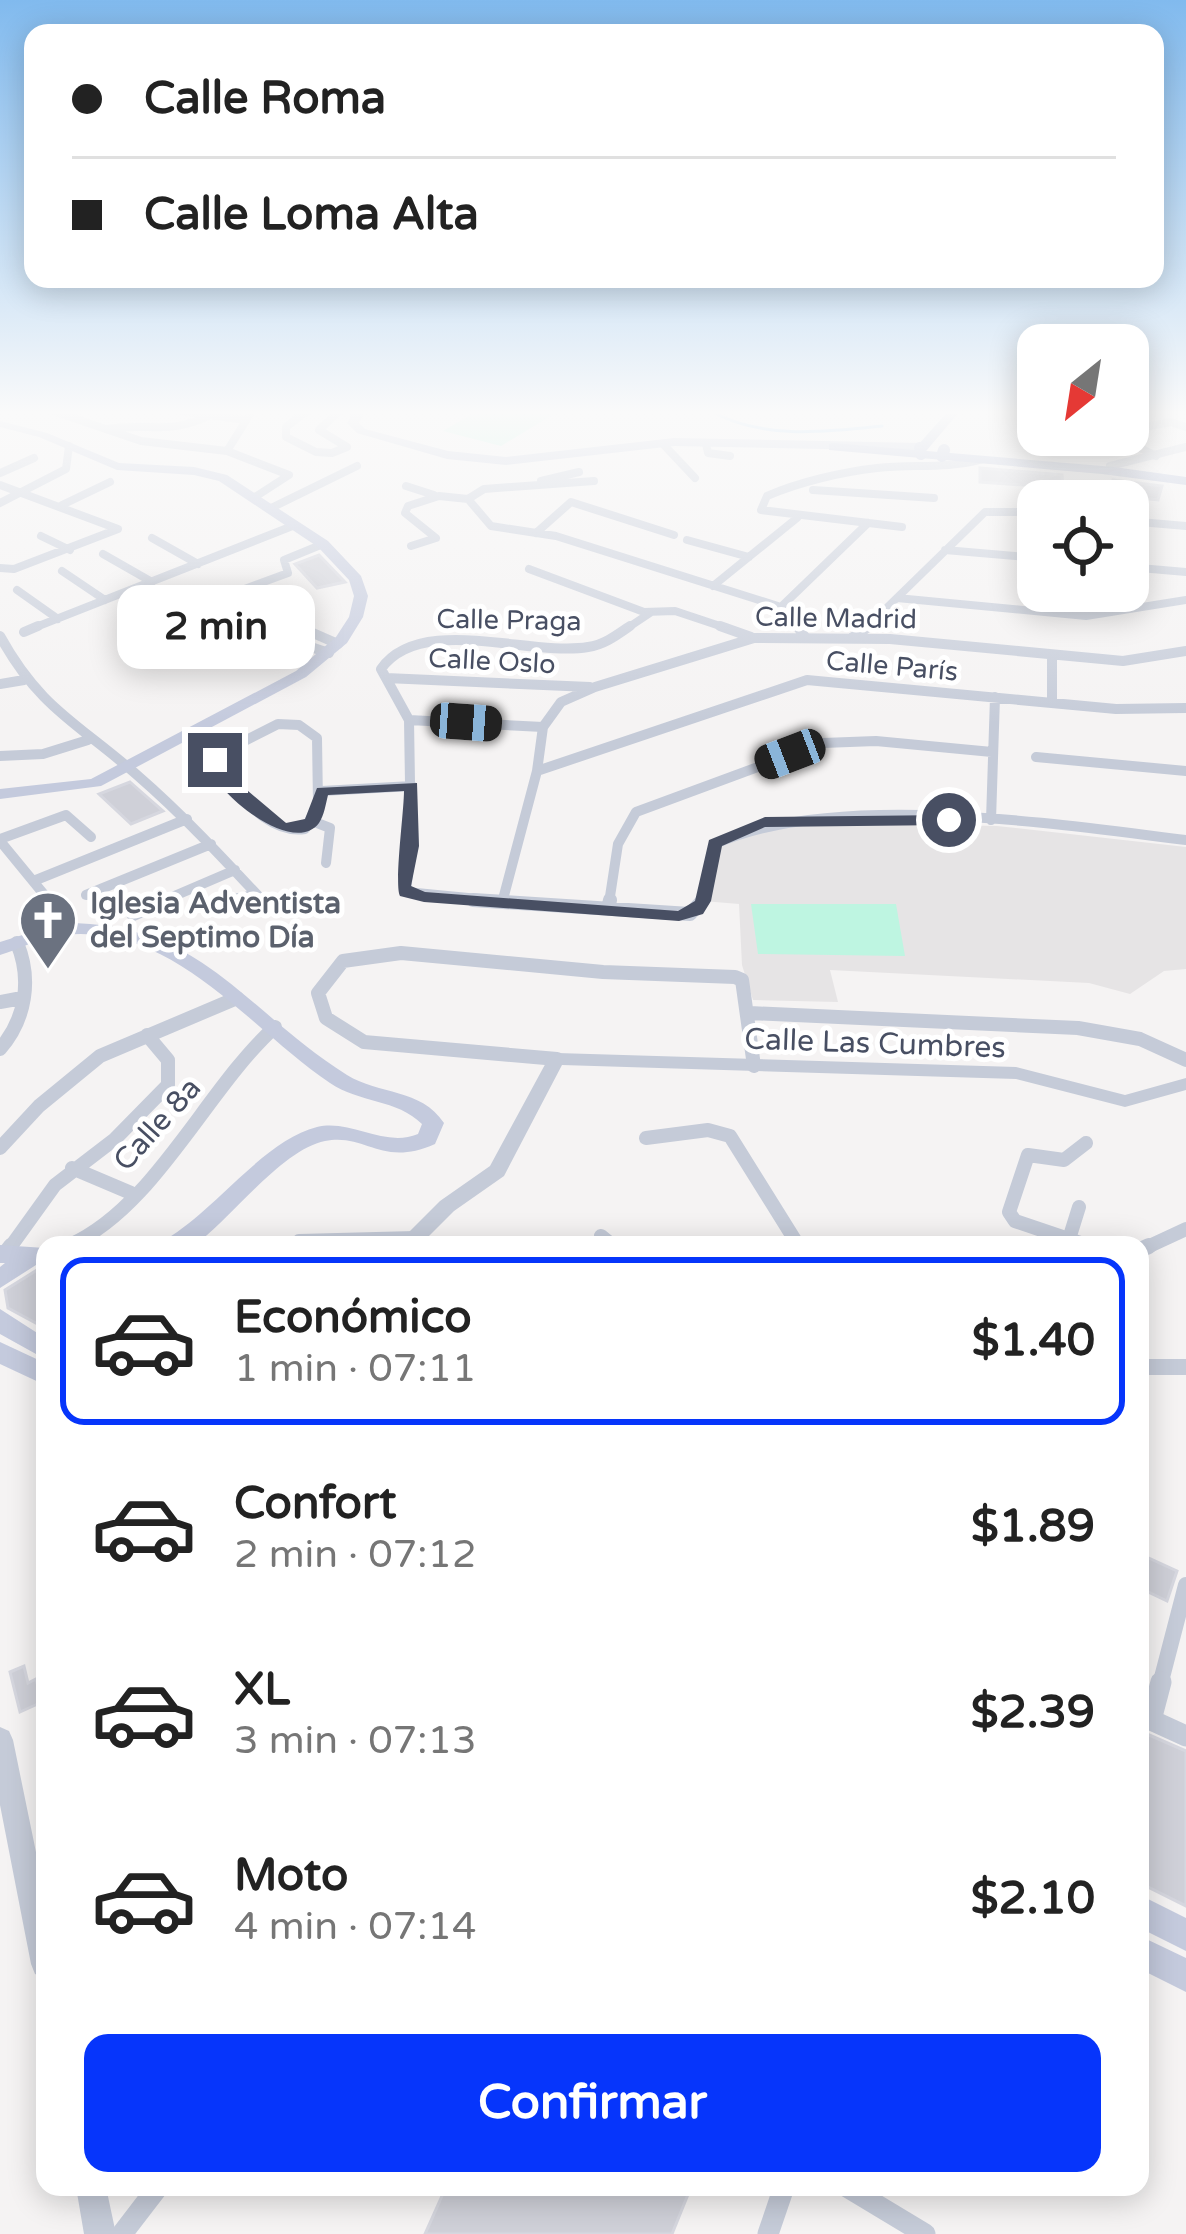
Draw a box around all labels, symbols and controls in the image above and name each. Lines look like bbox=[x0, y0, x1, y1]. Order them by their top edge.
text: Calle Roma bbox=[144, 72, 386, 126]
text: Calle Loma Alta bbox=[144, 188, 479, 242]
north arrow bbox=[1017, 324, 1149, 456]
map controls bbox=[1017, 324, 1149, 612]
button: locate bbox=[1017, 480, 1149, 612]
callout: 2 min bbox=[116, 586, 314, 670]
street label: Calle Madrid bbox=[755, 601, 917, 636]
text: 2 min bbox=[164, 603, 268, 650]
street label: Calle Praga bbox=[436, 603, 582, 638]
street label: Calle Oslo bbox=[427, 642, 557, 681]
street label: Calle París bbox=[825, 644, 959, 689]
car bbox=[429, 702, 503, 742]
car bbox=[750, 724, 830, 784]
route end bbox=[188, 733, 242, 787]
route start bbox=[922, 793, 976, 847]
place label: Iglesia Adventista del Septimo Día bbox=[90, 885, 341, 956]
church icon: Iglesia Adventista del Septimo Día bbox=[17, 889, 79, 971]
street label: Calle Las Cumbres bbox=[744, 1020, 1006, 1067]
street label: Calle 8a bbox=[106, 1070, 209, 1179]
icon: car bbox=[90, 1287, 198, 1395]
text: Económico bbox=[234, 1291, 472, 1345]
text: $1.40 bbox=[972, 1314, 1095, 1368]
text: 1 min · 07:11 bbox=[234, 1345, 476, 1392]
icon: car bbox=[90, 1473, 198, 1581]
text: Confort bbox=[234, 1477, 396, 1531]
text: $1.89 bbox=[971, 1500, 1095, 1554]
text: 2 min · 07:12 bbox=[234, 1531, 476, 1578]
icon: car bbox=[90, 1659, 198, 1767]
text: XL bbox=[234, 1663, 290, 1717]
text: $2.39 bbox=[971, 1686, 1095, 1740]
text: 3 min · 07:13 bbox=[234, 1717, 476, 1764]
icon: car bbox=[90, 1845, 198, 1953]
text: Moto bbox=[234, 1849, 348, 1903]
text: $2.10 bbox=[971, 1872, 1095, 1926]
text: 4 min · 07:14 bbox=[234, 1903, 476, 1950]
button: Confirmar bbox=[84, 2034, 1101, 2172]

